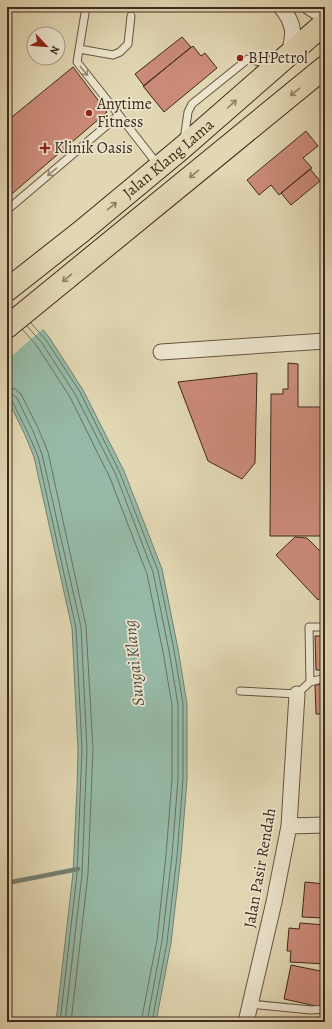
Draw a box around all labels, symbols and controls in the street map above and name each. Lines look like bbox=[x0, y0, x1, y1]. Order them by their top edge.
north arrow bbox=[26, 26, 66, 66]
text: N bbox=[46, 43, 63, 57]
place label: BHPetrol bbox=[248, 47, 308, 69]
marker: BHPetrol bbox=[235, 53, 245, 63]
one-way arrow bbox=[79, 65, 88, 76]
one-way arrow bbox=[289, 87, 300, 96]
place label: Anytime Fitness bbox=[96, 93, 152, 133]
one-way arrow bbox=[227, 99, 238, 108]
marker: Anytime Fitness bbox=[84, 108, 94, 118]
street label: Jalan Klang Lama bbox=[118, 114, 219, 204]
place label: Klinik Oasis bbox=[54, 137, 133, 159]
marker: Klinik Oasis bbox=[39, 142, 51, 154]
one-way arrow bbox=[47, 167, 58, 176]
one-way arrow bbox=[188, 169, 199, 178]
one-way arrow bbox=[107, 201, 117, 210]
one-way arrow bbox=[62, 273, 73, 282]
water label: Sungai Klang bbox=[118, 618, 150, 707]
street label: Jalan Pasir Rendah bbox=[239, 806, 281, 930]

